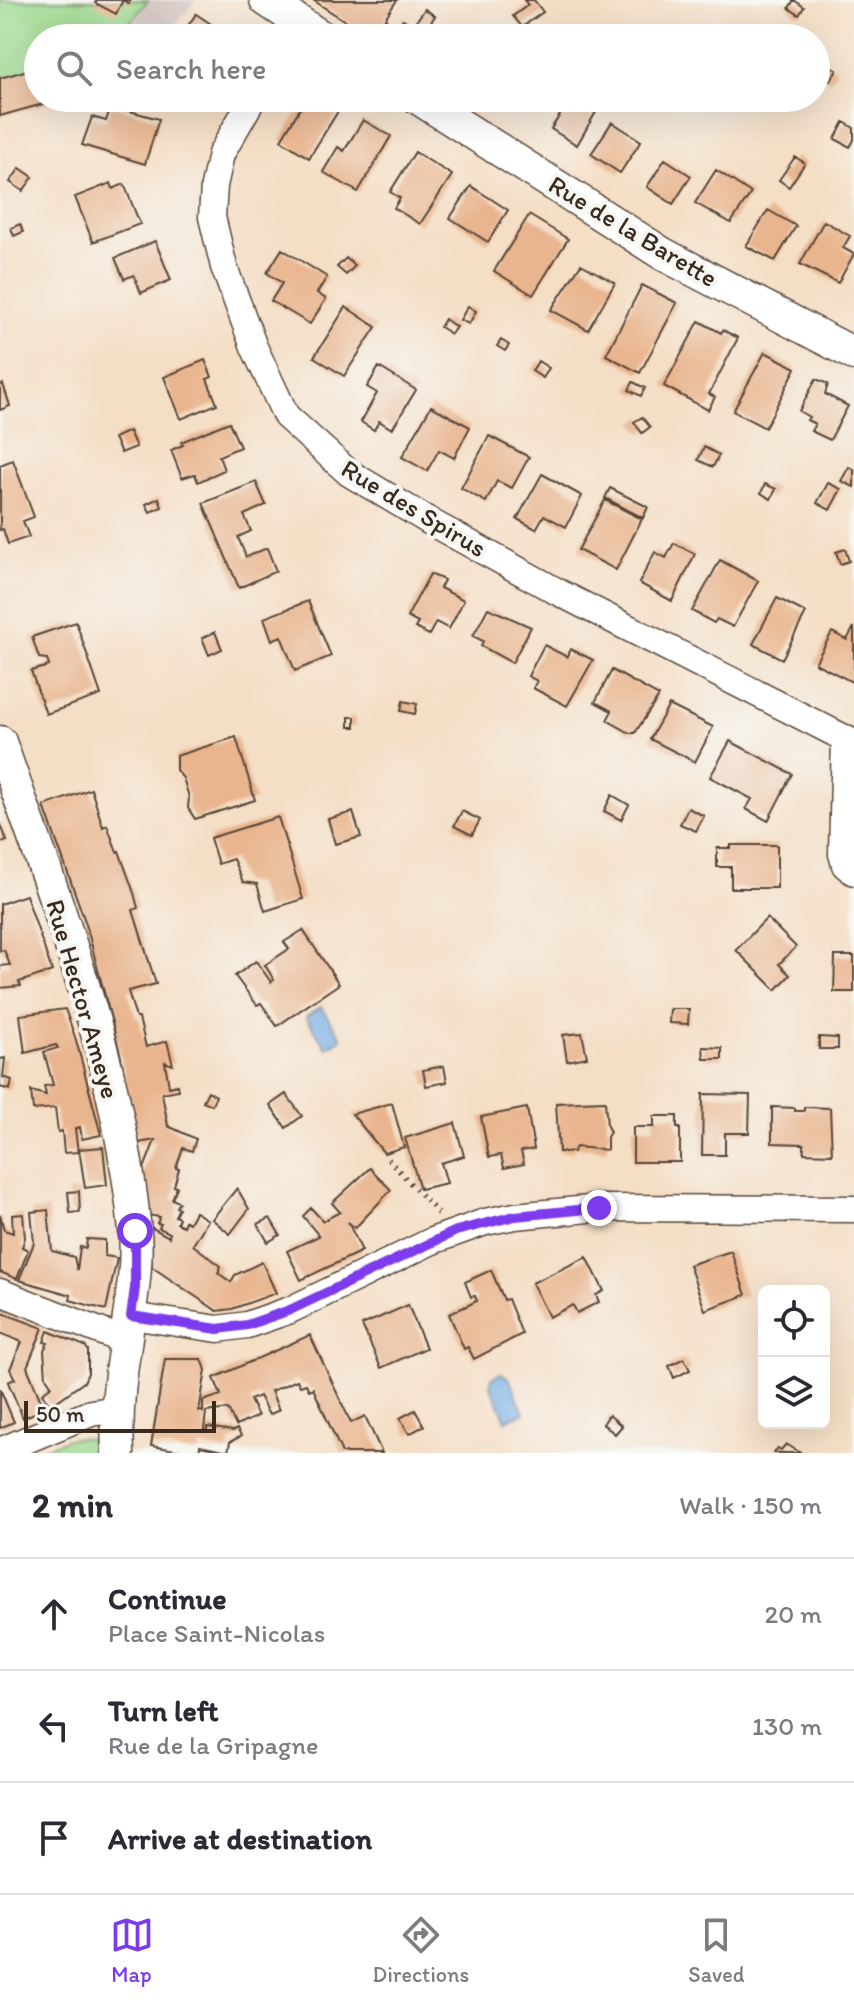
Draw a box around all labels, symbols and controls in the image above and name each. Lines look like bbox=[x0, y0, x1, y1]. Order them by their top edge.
search box bbox=[24, 24, 830, 112]
icon: search bbox=[52, 46, 96, 90]
text: Search here bbox=[116, 50, 266, 87]
street label: Rue de la Barette bbox=[543, 168, 723, 294]
street label: Rue des Spirus bbox=[336, 452, 492, 564]
street label: Rue Hector Ameye bbox=[39, 896, 127, 1102]
route end bbox=[581, 1190, 617, 1226]
route start bbox=[117, 1213, 153, 1249]
map controls bbox=[758, 1285, 830, 1429]
button: locate bbox=[758, 1285, 830, 1357]
button: layers bbox=[758, 1357, 830, 1429]
scale bar bbox=[24, 1397, 216, 1433]
text: 50 m bbox=[36, 1401, 85, 1428]
text: 2 min bbox=[32, 1485, 113, 1526]
text: Walk · 150 m bbox=[679, 1489, 822, 1521]
text: Continue bbox=[108, 1580, 227, 1617]
icon: ahead bbox=[32, 1592, 76, 1636]
text: 20 m bbox=[765, 1598, 822, 1630]
text: Place Saint-Nicolas bbox=[108, 1617, 325, 1649]
text: Turn left bbox=[108, 1692, 219, 1729]
icon: left bbox=[32, 1704, 76, 1748]
text: 130 m bbox=[752, 1710, 822, 1742]
text: Rue de la Gripagne bbox=[108, 1729, 318, 1761]
icon: arrive bbox=[32, 1816, 76, 1860]
text: Arrive at destination bbox=[108, 1820, 372, 1857]
tab: Map bbox=[110, 1913, 154, 1988]
tab: Directions bbox=[373, 1913, 469, 1988]
tab: Saved bbox=[688, 1913, 744, 1988]

